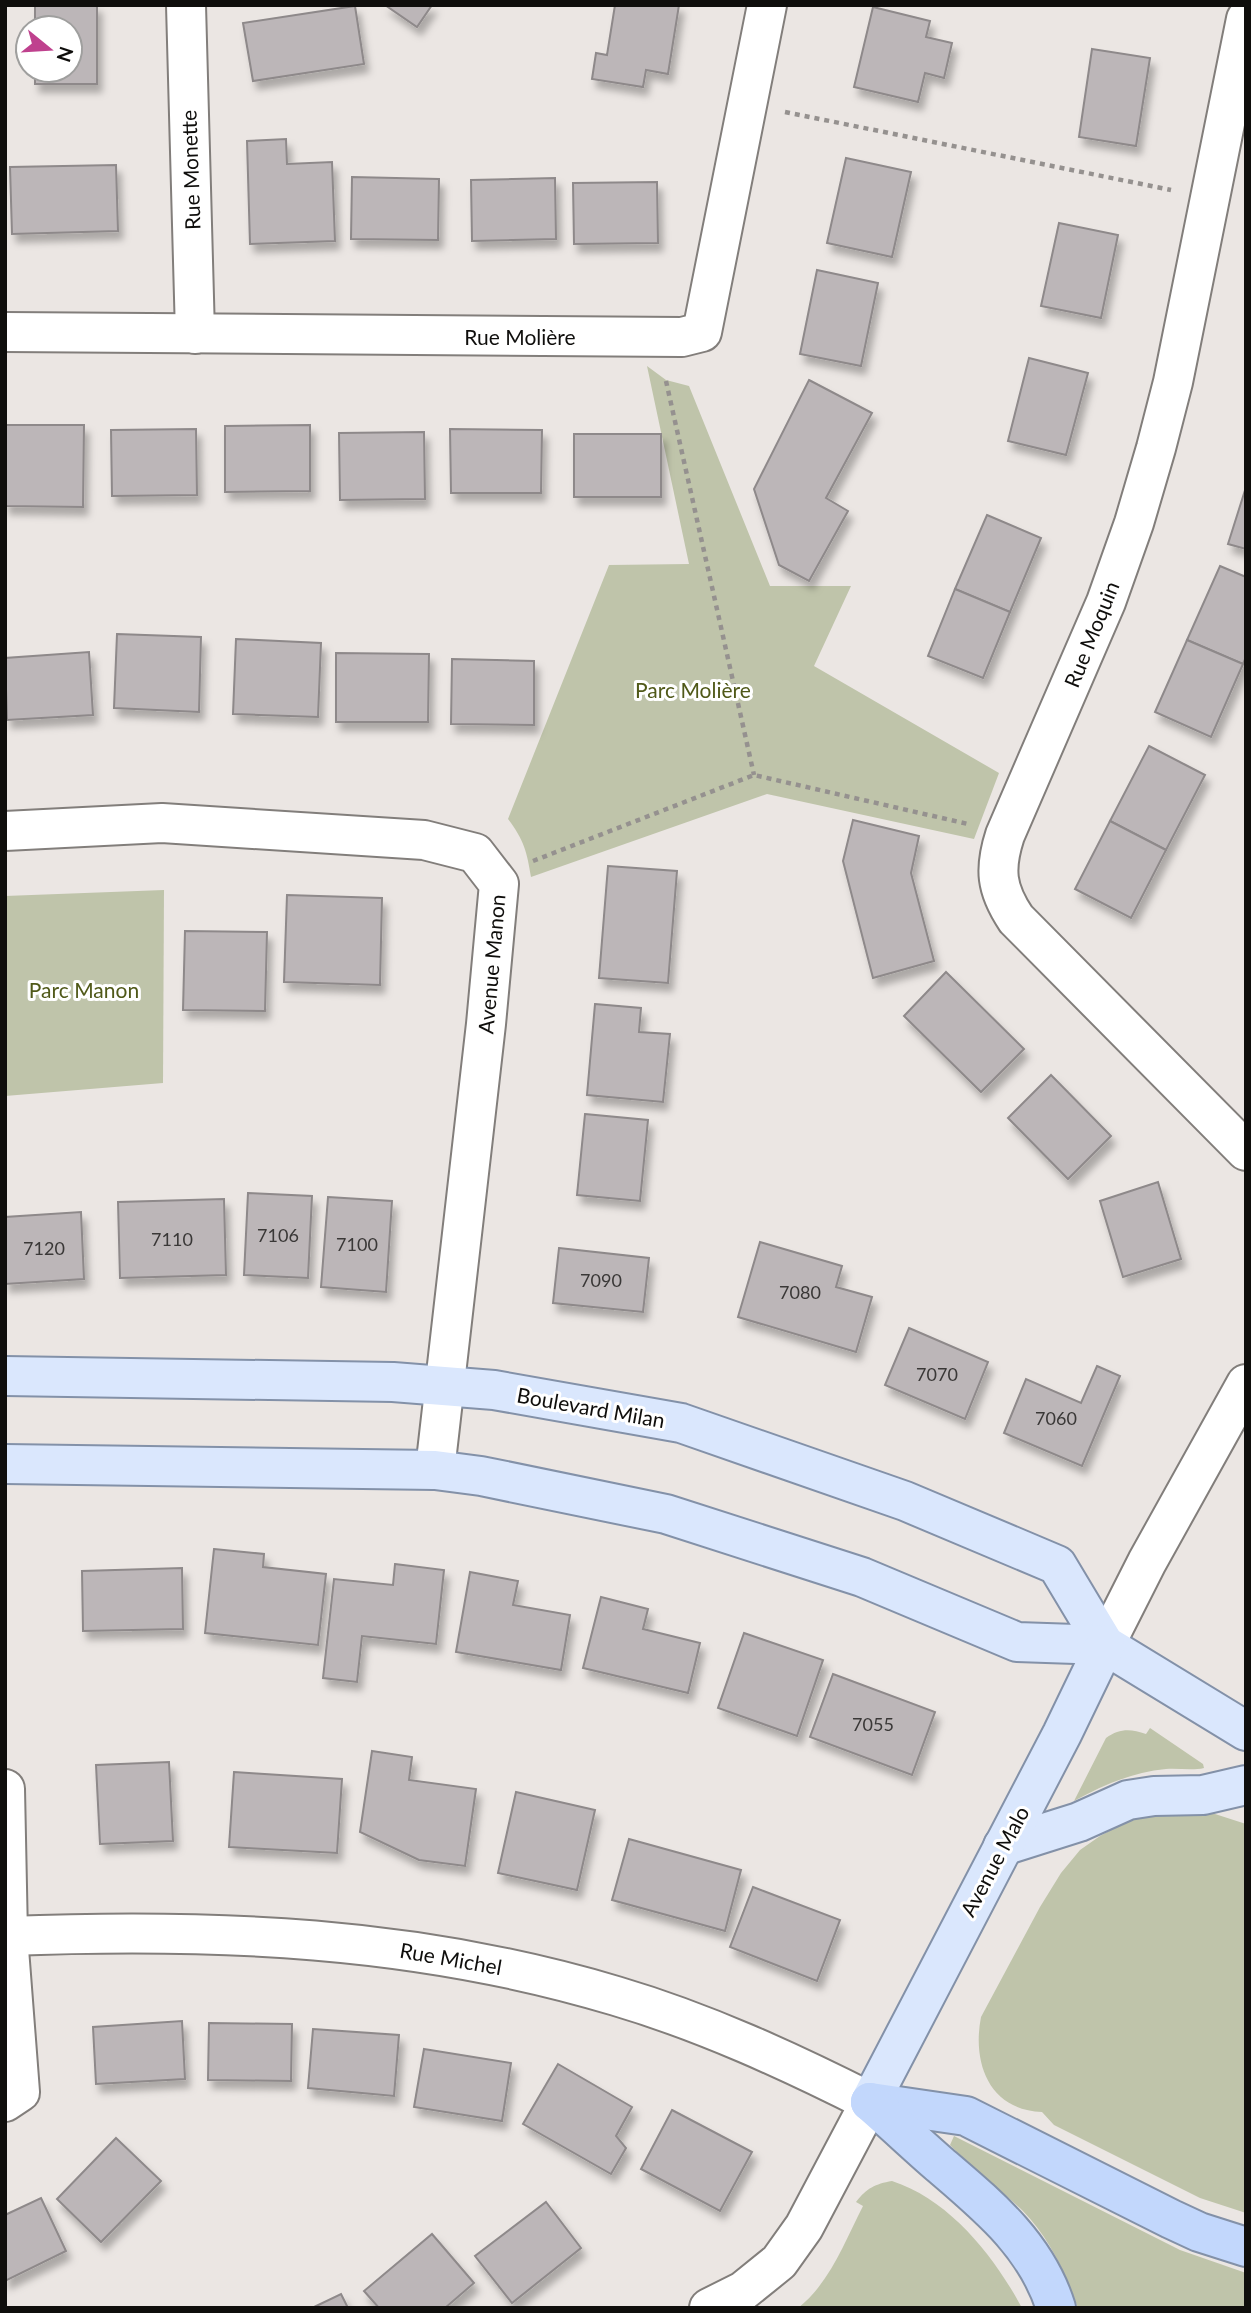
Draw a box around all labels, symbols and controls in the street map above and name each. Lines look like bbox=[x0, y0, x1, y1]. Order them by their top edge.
north arrow bbox=[14, 14, 84, 84]
text: N bbox=[52, 44, 79, 65]
street label: Rue Monette bbox=[175, 110, 205, 230]
street label: Rue Molière bbox=[464, 324, 576, 349]
street label: Rue Moquin bbox=[1058, 577, 1124, 691]
park label: Parc Molière bbox=[635, 677, 751, 702]
street label: Avenue Manon bbox=[472, 893, 510, 1035]
park label: Parc Manon bbox=[29, 977, 139, 1002]
house number: 7106 bbox=[257, 1224, 299, 1246]
house number: 7110 bbox=[151, 1228, 193, 1250]
house number: 7100 bbox=[336, 1233, 378, 1255]
house number: 7120 bbox=[23, 1237, 65, 1259]
house number: 7090 bbox=[580, 1269, 622, 1291]
house number: 7080 bbox=[779, 1281, 821, 1303]
house number: 7070 bbox=[916, 1363, 958, 1385]
street label: Boulevard Milan bbox=[515, 1382, 667, 1432]
house number: 7060 bbox=[1035, 1407, 1077, 1429]
house number: 7055 bbox=[852, 1713, 894, 1735]
street label: Avenue Malo bbox=[954, 1801, 1034, 1920]
street label: Rue Michel bbox=[398, 1937, 504, 1979]

